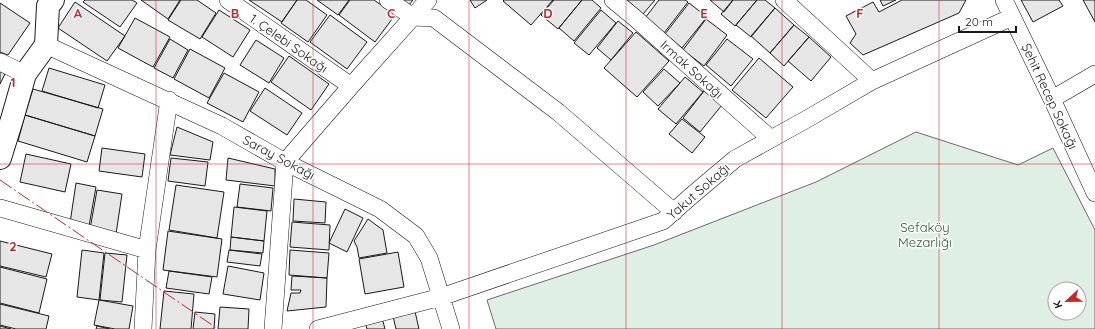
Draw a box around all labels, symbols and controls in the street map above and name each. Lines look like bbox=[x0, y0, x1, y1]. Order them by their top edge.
text: A bbox=[74, 5, 83, 21]
text: B bbox=[231, 5, 239, 21]
text: C bbox=[387, 5, 395, 21]
text: D bbox=[543, 5, 553, 21]
text: E bbox=[700, 5, 708, 21]
text: F bbox=[856, 5, 864, 21]
scale bar bbox=[959, 8, 1016, 34]
street label: 1. Çelebi Sokağı bbox=[247, 10, 331, 76]
text: 20 m bbox=[965, 14, 993, 29]
street label: Irmak Sokağı bbox=[657, 37, 727, 101]
street label: Şehit Recep Sokağı bbox=[1018, 40, 1082, 152]
text: 1 bbox=[10, 74, 16, 90]
street label: Saray Sokağı bbox=[240, 131, 318, 183]
street label: Yakut Sokağı bbox=[663, 159, 733, 223]
park label: Sefaköy Mezarlığı bbox=[898, 219, 952, 250]
text: 2 bbox=[9, 238, 17, 254]
north arrow bbox=[1047, 281, 1087, 321]
text: K bbox=[1050, 299, 1066, 311]

